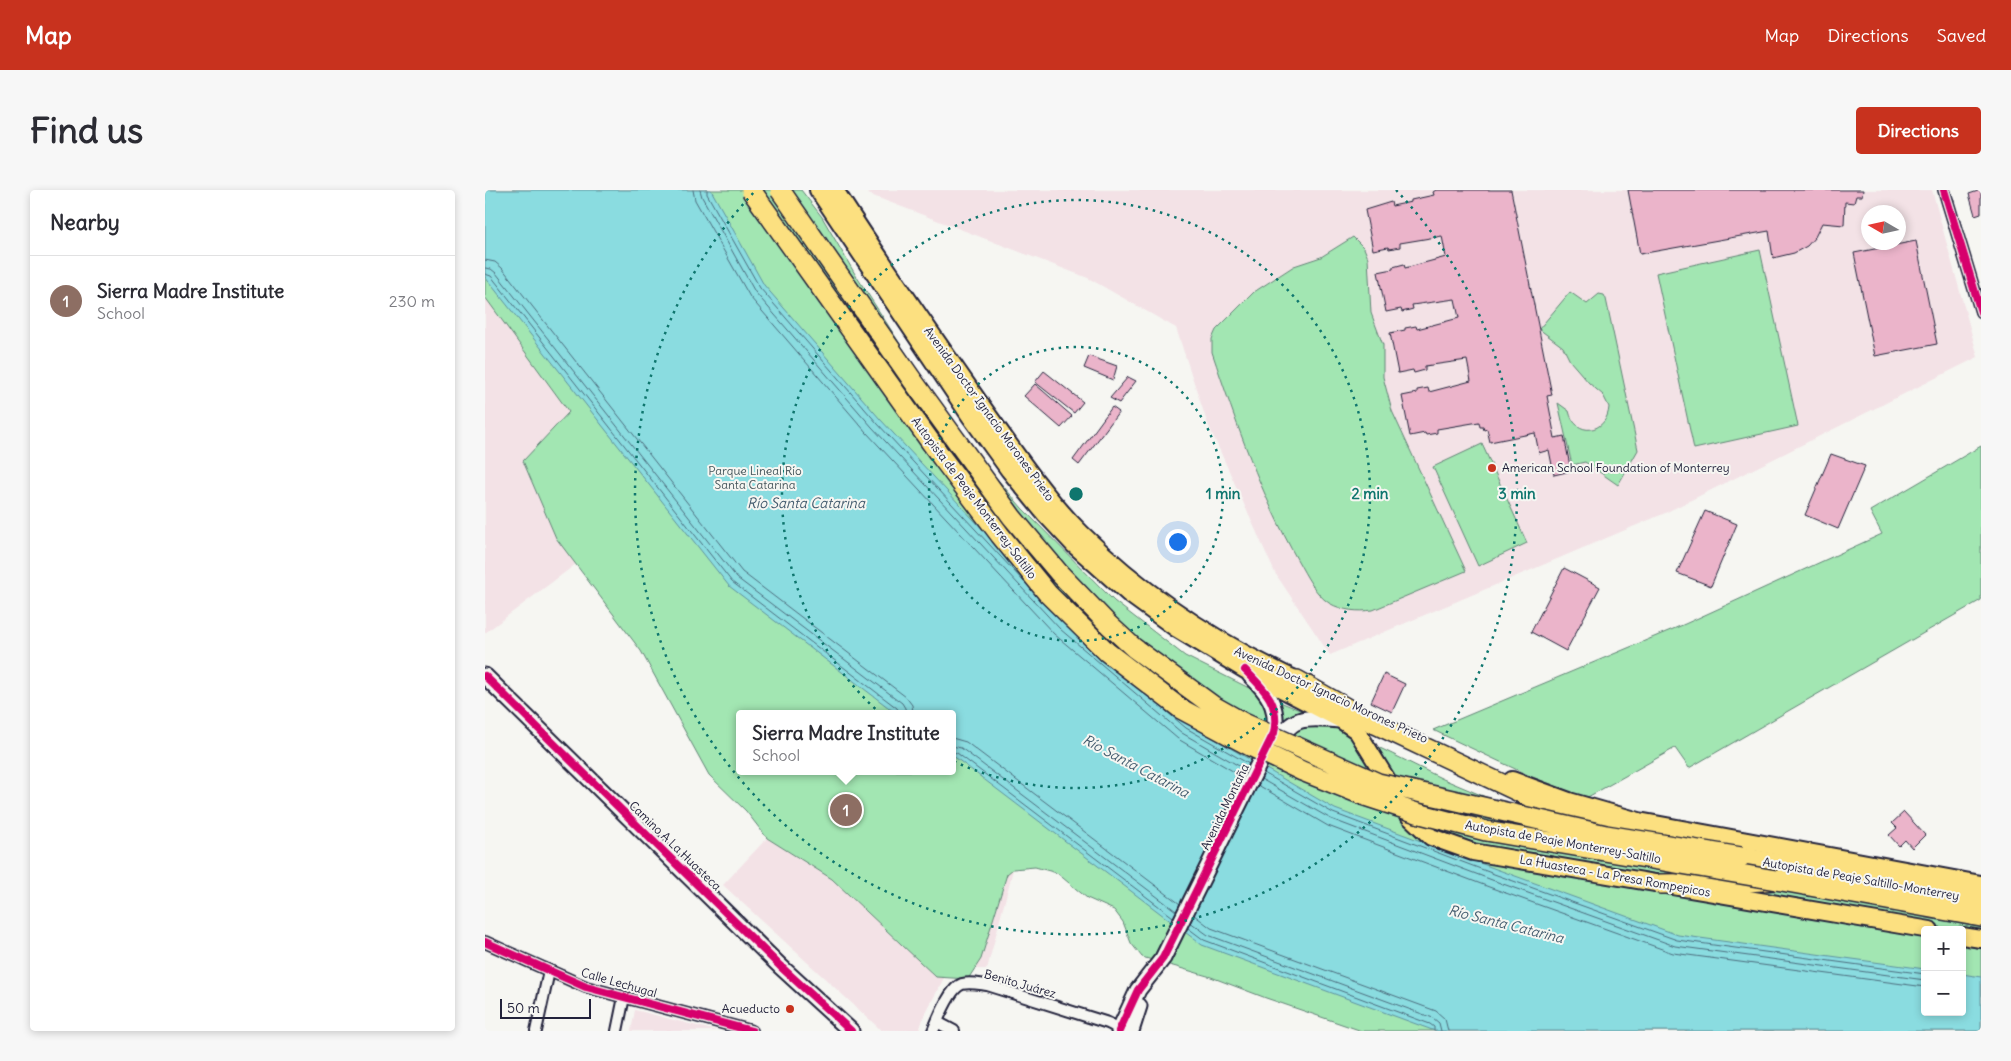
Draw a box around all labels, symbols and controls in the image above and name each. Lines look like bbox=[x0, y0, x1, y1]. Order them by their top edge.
text: Map bbox=[25, 20, 72, 50]
text: Map bbox=[1764, 24, 1799, 47]
text: Directions bbox=[1827, 24, 1909, 47]
text: Saved bbox=[1937, 24, 1986, 47]
button: Directions bbox=[1856, 107, 1981, 154]
text: Find us bbox=[30, 108, 143, 152]
north arrow bbox=[1861, 205, 1906, 250]
text: Nearby bbox=[50, 209, 120, 236]
text: Sierra Madre Institute bbox=[97, 279, 284, 303]
text: 1 bbox=[63, 291, 69, 311]
text: 230 m bbox=[389, 291, 435, 311]
text: School bbox=[97, 303, 145, 323]
street label: Avenida Doctor Ignacio Morones Prieto bbox=[921, 324, 1058, 504]
street label: Autopista de Peaje Monterrey-Saltillo bbox=[909, 414, 1040, 582]
place label: American School Foundation of Monterrey bbox=[1502, 460, 1730, 475]
marker: American School Foundation of Monterrey bbox=[1486, 462, 1498, 474]
park label: Parque Lineal Río Santa Catarina bbox=[708, 463, 802, 492]
text: 1 min bbox=[1206, 484, 1241, 503]
text: 2 min bbox=[1352, 484, 1389, 503]
text: 3 min bbox=[1498, 484, 1536, 503]
centre of rings bbox=[1067, 485, 1085, 503]
water label: Río Santa Catarina bbox=[747, 494, 866, 512]
your location bbox=[1165, 529, 1191, 555]
street label: Avenida Doctor Ignacio Morones Prieto bbox=[1232, 643, 1431, 746]
popup bbox=[736, 710, 956, 775]
text: Sierra Madre Institute bbox=[752, 721, 940, 745]
water label: Río Santa Catarina bbox=[1080, 730, 1193, 802]
text: School bbox=[752, 745, 800, 765]
street label: Avenida Montaña bbox=[1197, 761, 1252, 852]
pin: 1 bbox=[830, 791, 862, 829]
street label: Camino A La Huasteca bbox=[626, 798, 725, 894]
street label: Autopista de Peaje Monterrey-Saltillo bbox=[1464, 817, 1662, 866]
street label: La Huasteca - La Presa Rompepicos bbox=[1518, 851, 1712, 900]
street label: Autopista de Peaje Saltillo-Monterrey bbox=[1762, 854, 1960, 903]
water label: Río Santa Catarina bbox=[1447, 901, 1566, 947]
map controls bbox=[1921, 926, 1966, 1016]
button: + bbox=[1921, 926, 1966, 971]
street label: Calle Lechugal bbox=[580, 965, 659, 1001]
street label: Benito Juárez bbox=[982, 966, 1058, 1001]
button: − bbox=[1921, 971, 1966, 1016]
scale bar bbox=[500, 996, 591, 1019]
text: 50 m bbox=[507, 999, 540, 1017]
place label: Acueducto bbox=[722, 1001, 780, 1016]
marker: Acueducto bbox=[784, 1003, 796, 1015]

